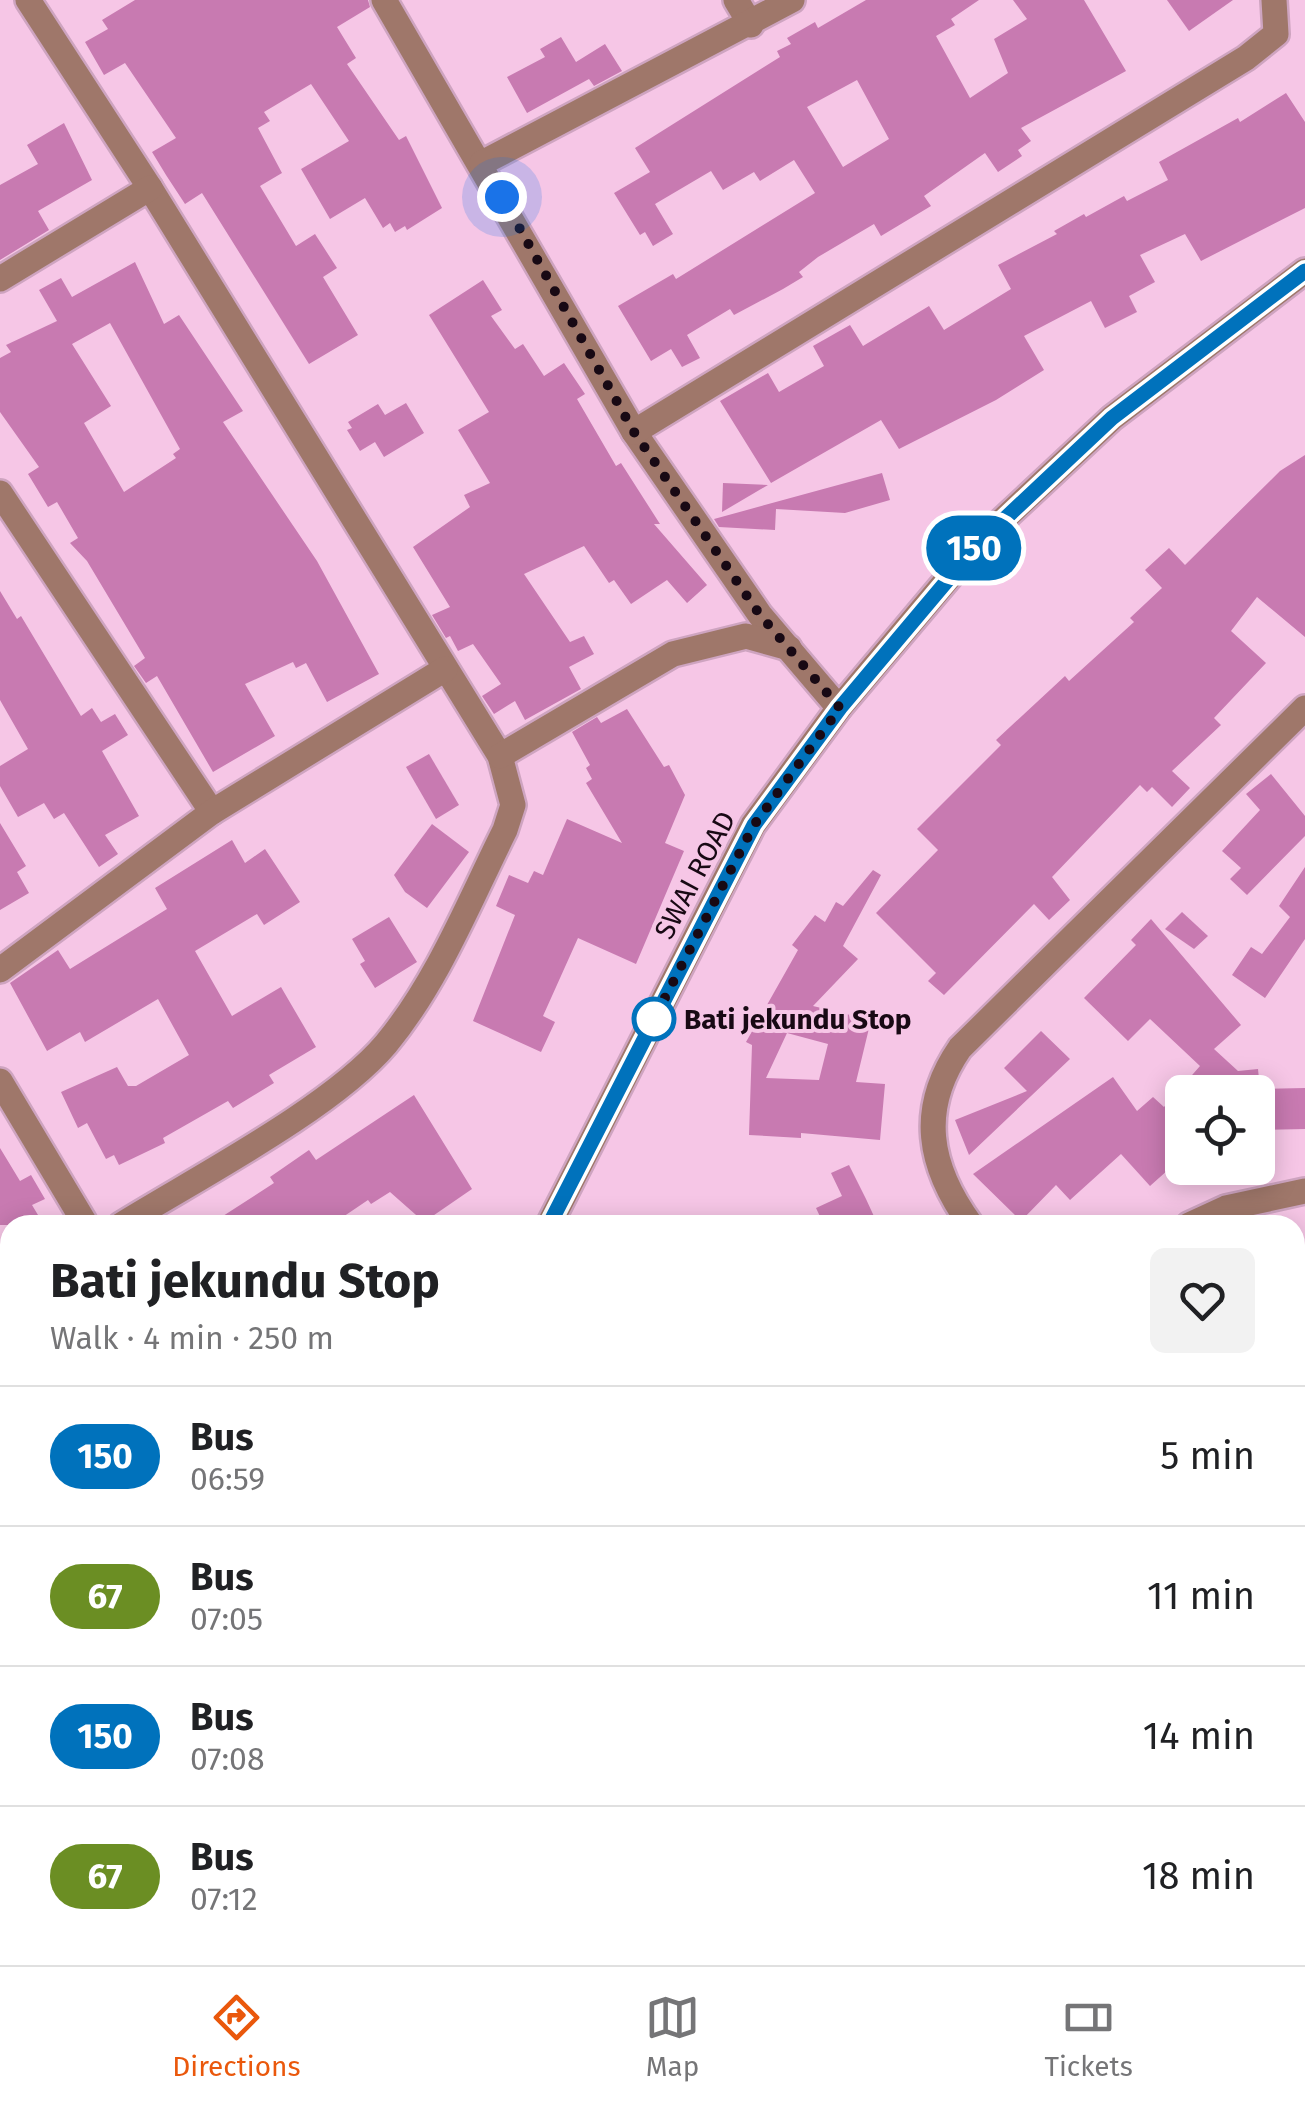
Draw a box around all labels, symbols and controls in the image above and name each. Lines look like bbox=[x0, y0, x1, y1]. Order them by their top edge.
your location bbox=[477, 172, 527, 222]
line badge: 150 bbox=[916, 516, 1032, 580]
text: 150 bbox=[946, 527, 1002, 569]
street label: SWAI ROAD bbox=[648, 806, 742, 944]
marker: Bati jekundu Stop bbox=[633, 998, 675, 1040]
place label: Bati jekundu Stop bbox=[684, 1003, 912, 1036]
map controls bbox=[1165, 1075, 1275, 1185]
button: locate bbox=[1165, 1075, 1275, 1185]
button: heart bbox=[1150, 1248, 1255, 1353]
text: Bati jekundu Stop bbox=[50, 1252, 440, 1310]
text: Walk · 4 min · 250 m bbox=[50, 1319, 334, 1357]
text: Bus bbox=[190, 1414, 254, 1460]
text: 5 min bbox=[1160, 1433, 1255, 1479]
text: 150 bbox=[77, 1435, 133, 1477]
text: 06:59 bbox=[190, 1460, 265, 1498]
text: Bus bbox=[190, 1554, 254, 1600]
text: 11 min bbox=[1147, 1573, 1255, 1619]
text: 67 bbox=[87, 1575, 123, 1617]
text: 07:05 bbox=[190, 1600, 263, 1638]
text: Bus bbox=[190, 1694, 254, 1740]
text: 14 min bbox=[1143, 1713, 1255, 1759]
text: 150 bbox=[77, 1715, 133, 1757]
text: 07:08 bbox=[190, 1740, 265, 1778]
text: Bus bbox=[190, 1834, 254, 1880]
text: 18 min bbox=[1142, 1853, 1255, 1899]
text: 67 bbox=[87, 1855, 123, 1897]
text: 07:12 bbox=[190, 1880, 258, 1918]
tab: Directions bbox=[172, 1990, 301, 2083]
tab: Map bbox=[645, 1990, 700, 2083]
tab: Tickets bbox=[1044, 1990, 1133, 2083]

